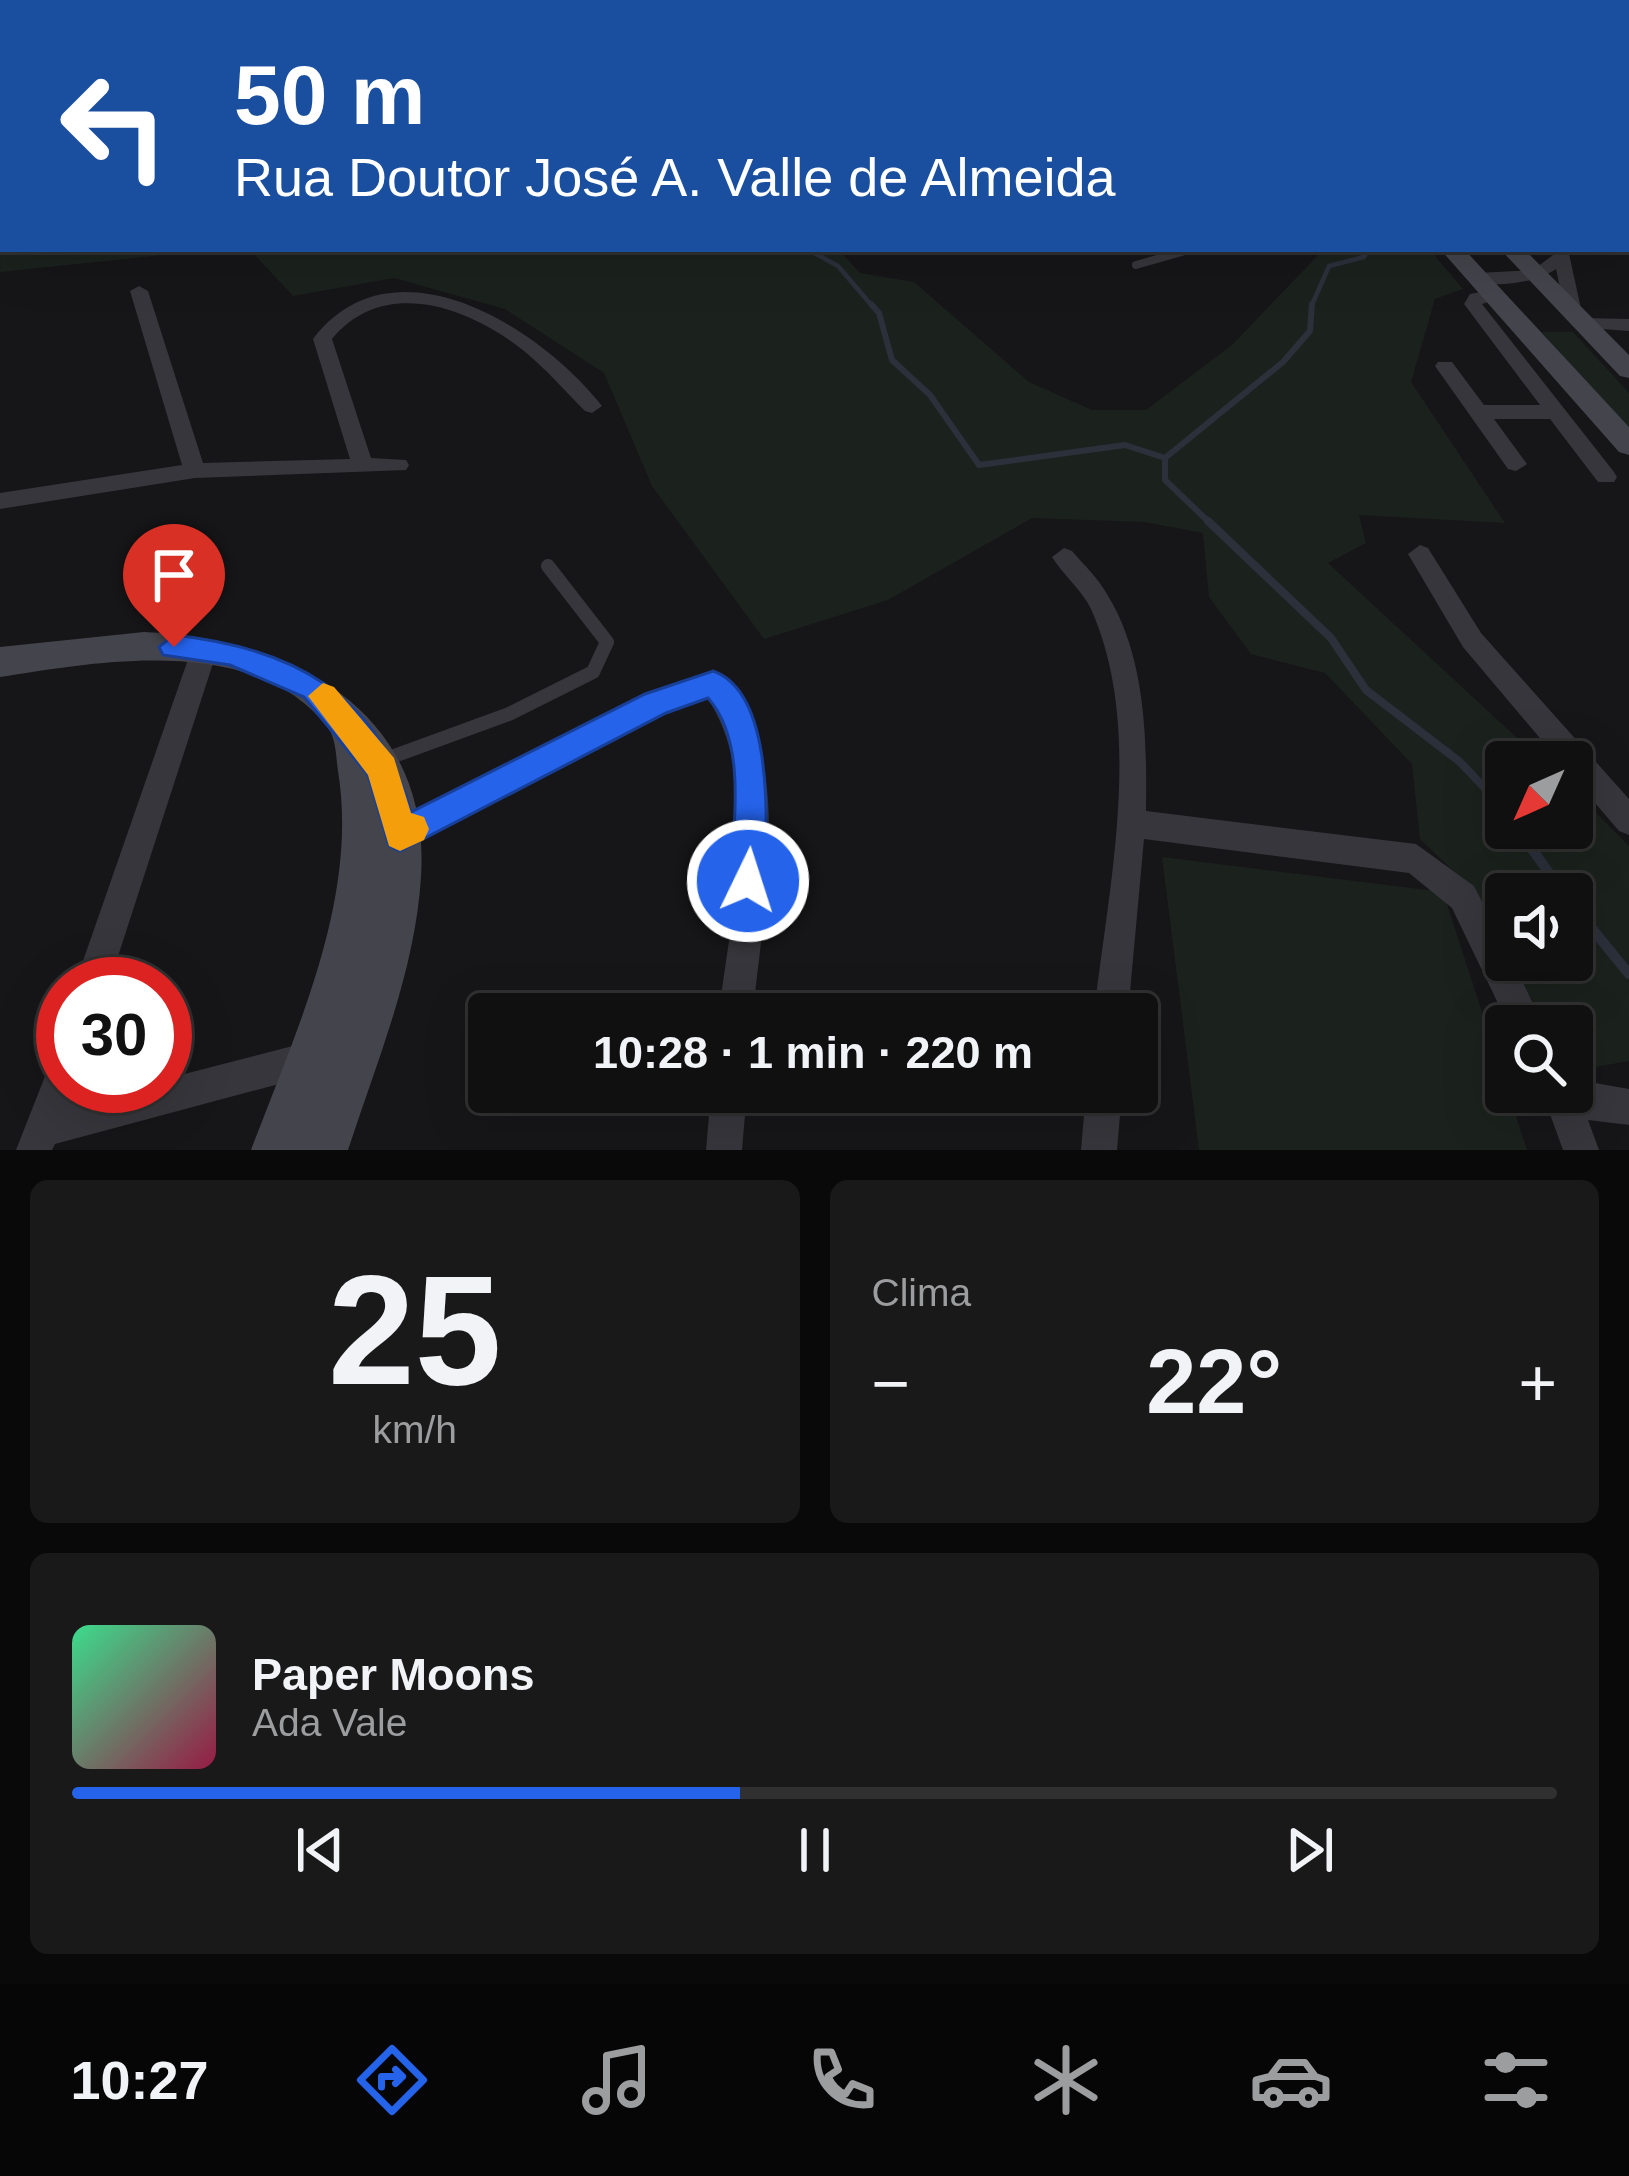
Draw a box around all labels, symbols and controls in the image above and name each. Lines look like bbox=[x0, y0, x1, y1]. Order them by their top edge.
icon: left bbox=[36, 48, 192, 204]
text: 50 m bbox=[234, 48, 425, 142]
text: Rua Doutor José A. Valle de Almeida bbox=[234, 147, 1116, 207]
pin bbox=[123, 524, 225, 647]
icon: arrive bbox=[141, 542, 207, 608]
north arrow bbox=[1485, 741, 1593, 849]
map controls bbox=[1485, 741, 1593, 1113]
position arrow bbox=[685, 818, 811, 944]
button: sound bbox=[1485, 873, 1593, 981]
speed limit sign: 30 bbox=[36, 957, 192, 1113]
button: search bbox=[1485, 1005, 1593, 1113]
text: 10:28 · 1 min · 220 m bbox=[593, 1027, 1033, 1078]
text: 25 bbox=[328, 1243, 502, 1417]
text: Clima bbox=[872, 1271, 971, 1314]
text: 22° bbox=[1146, 1332, 1282, 1432]
text: − bbox=[872, 1346, 910, 1420]
text: + bbox=[1518, 1346, 1557, 1420]
text: km/h bbox=[372, 1408, 457, 1451]
text: Paper Moons bbox=[252, 1649, 535, 1700]
text: Ada Vale bbox=[252, 1701, 407, 1744]
icon: previous bbox=[287, 1817, 353, 1883]
icon: pause bbox=[782, 1817, 848, 1883]
icon: next bbox=[1277, 1817, 1343, 1883]
icon: directions bbox=[350, 2038, 434, 2122]
icon: music bbox=[575, 2038, 659, 2122]
icon: phone bbox=[800, 2038, 884, 2122]
icon: climate bbox=[1024, 2038, 1108, 2122]
icon: car bbox=[1249, 2038, 1333, 2122]
icon: filters bbox=[1474, 2038, 1558, 2122]
text: 10:27 bbox=[70, 2050, 209, 2110]

